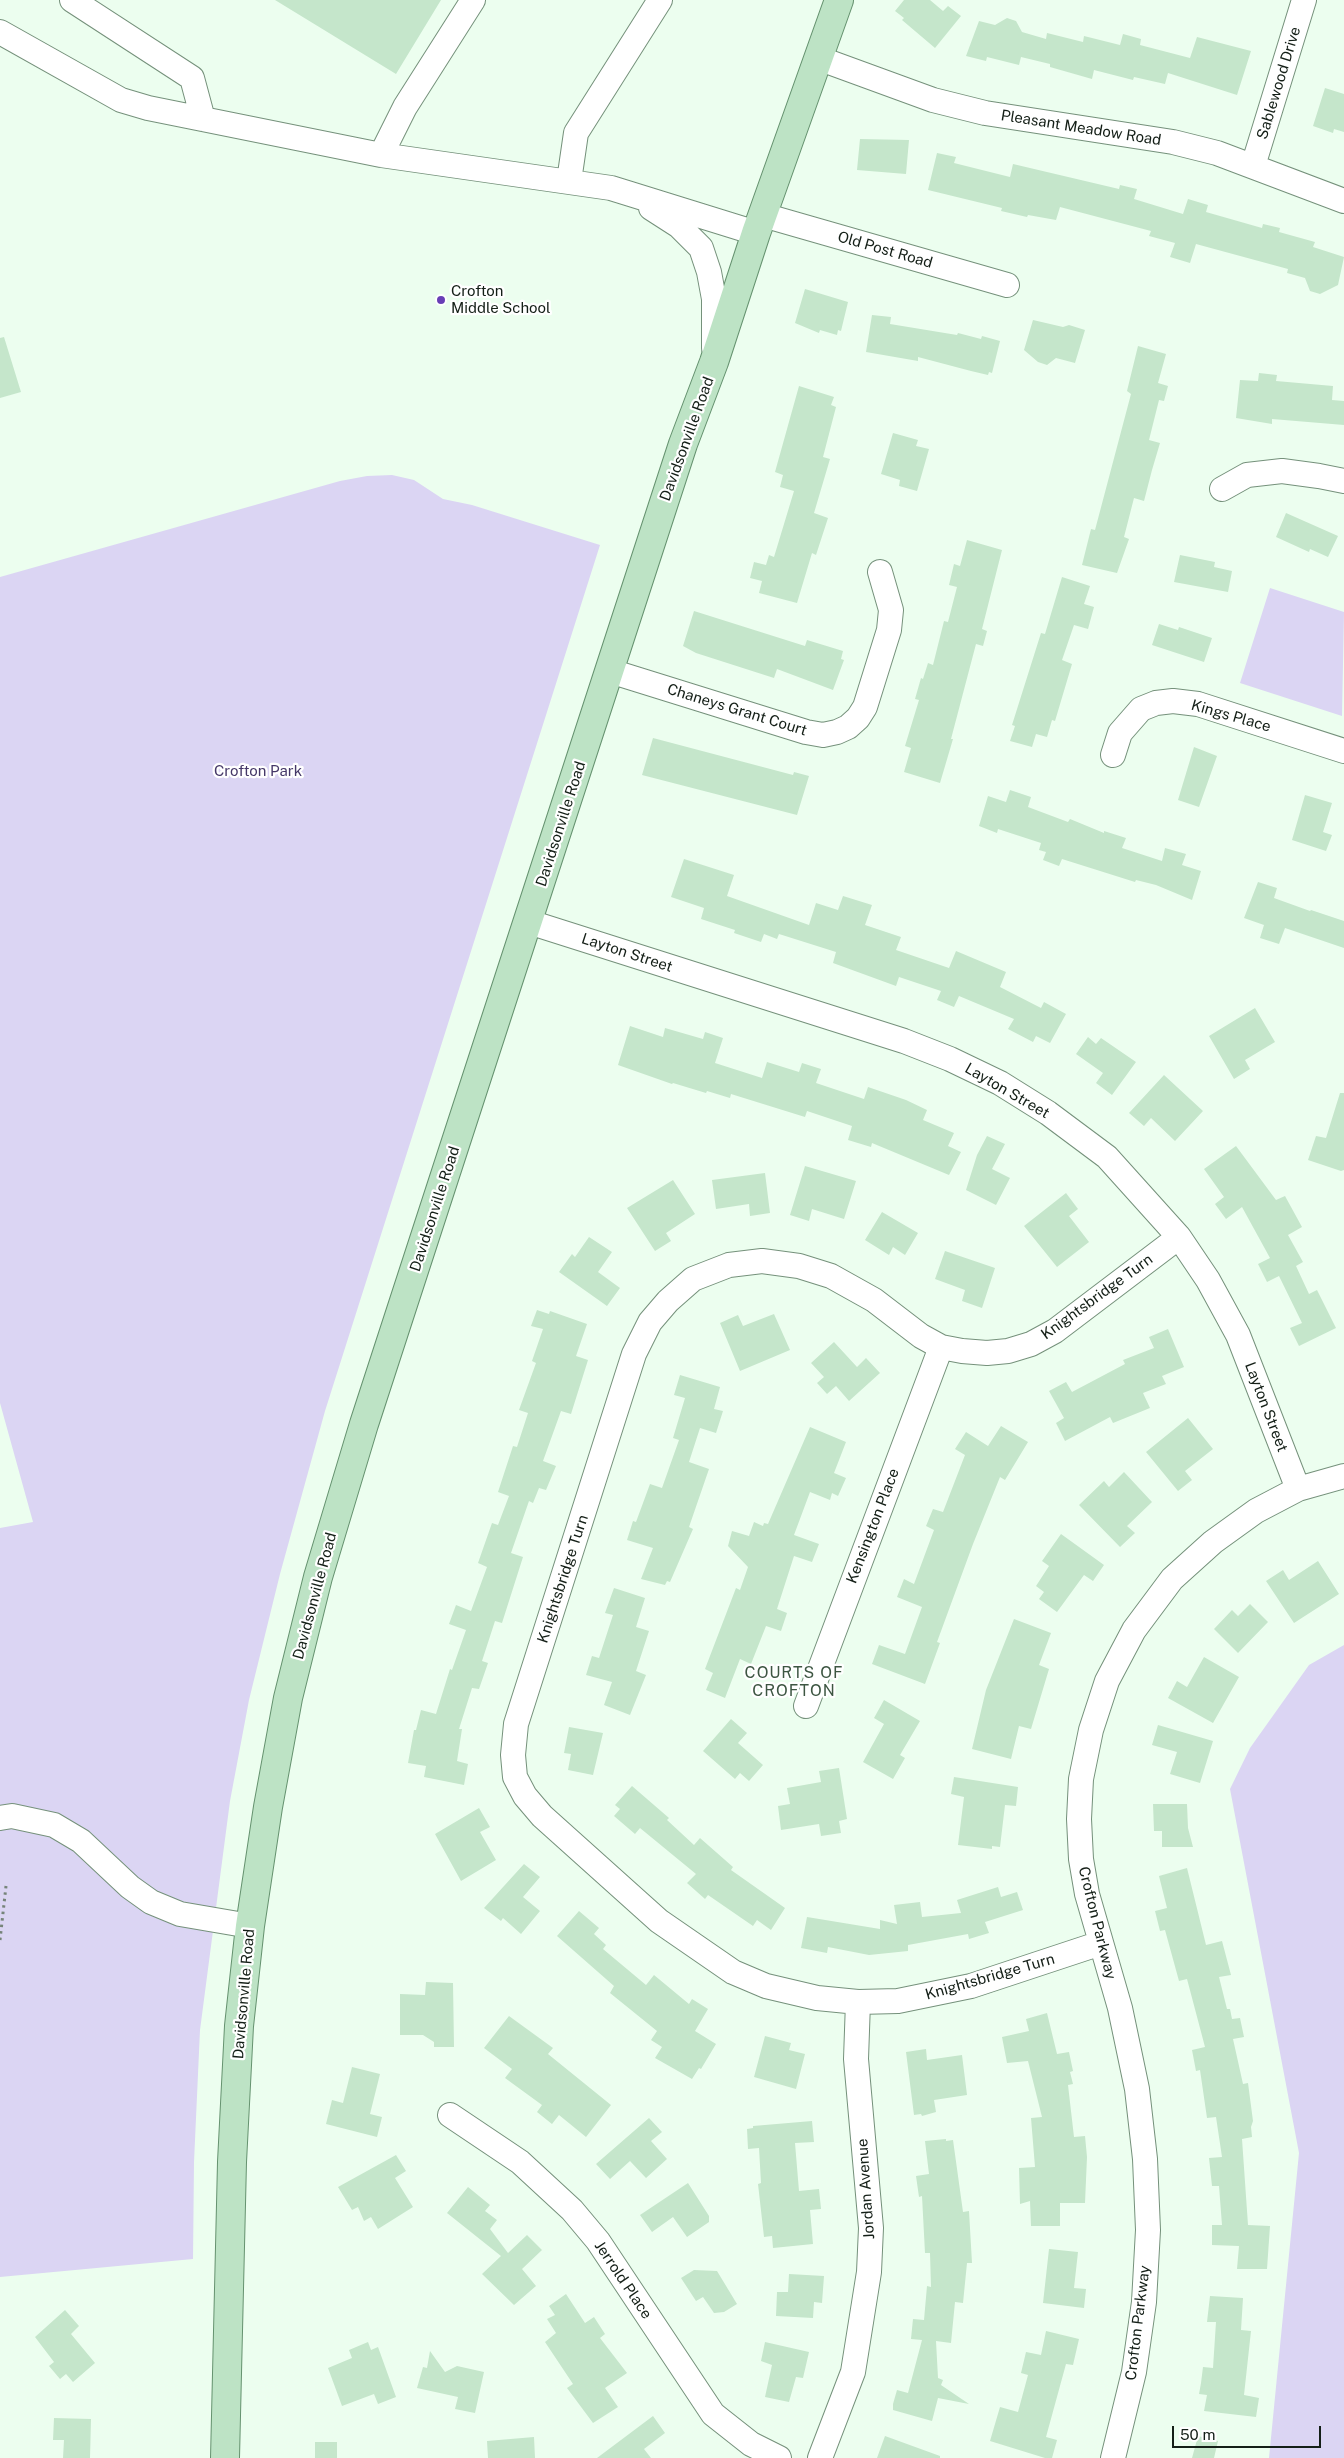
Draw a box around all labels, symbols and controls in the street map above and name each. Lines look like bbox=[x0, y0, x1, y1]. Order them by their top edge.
street label: Sablewood Drive bbox=[1253, 25, 1305, 141]
street label: Pleasant Meadow Road bbox=[1000, 106, 1162, 150]
street label: Old Post Road bbox=[835, 228, 935, 272]
place label: Crofton Middle School bbox=[451, 282, 551, 317]
marker: Crofton Middle School bbox=[435, 294, 447, 306]
street label: Davidsonville Road bbox=[656, 375, 718, 503]
street label: Chaneys Grant Court bbox=[665, 680, 809, 740]
street label: Kings Place bbox=[1189, 696, 1273, 736]
street label: Davidsonville Road bbox=[532, 759, 590, 889]
park label: Crofton Park bbox=[214, 762, 302, 780]
street label: Layton Street bbox=[579, 930, 675, 976]
street label: Layton Street bbox=[961, 1060, 1053, 1122]
street label: Davidsonville Road bbox=[406, 1144, 464, 1274]
street label: Knightsbridge Turn bbox=[1038, 1250, 1156, 1344]
street label: Layton Street bbox=[1241, 1360, 1291, 1454]
street label: Kensington Place bbox=[843, 1466, 903, 1586]
street label: Knightsbridge Turn bbox=[534, 1513, 592, 1645]
street label: Davidsonville Road bbox=[289, 1531, 341, 1661]
district label: COURTS OF CROFTON bbox=[743, 1663, 845, 1701]
street label: Crofton Parkway bbox=[1074, 1865, 1120, 1981]
street label: Davidsonville Road bbox=[229, 1928, 259, 2060]
street label: Knightsbridge Turn bbox=[923, 1950, 1057, 2004]
street label: Jordan Avenue bbox=[853, 2138, 879, 2240]
street label: Jerrold Place bbox=[590, 2238, 656, 2322]
street label: Crofton Parkway bbox=[1122, 2264, 1154, 2382]
scale bar bbox=[1174, 2416, 1323, 2448]
text: 50 m bbox=[1180, 2426, 1215, 2443]

